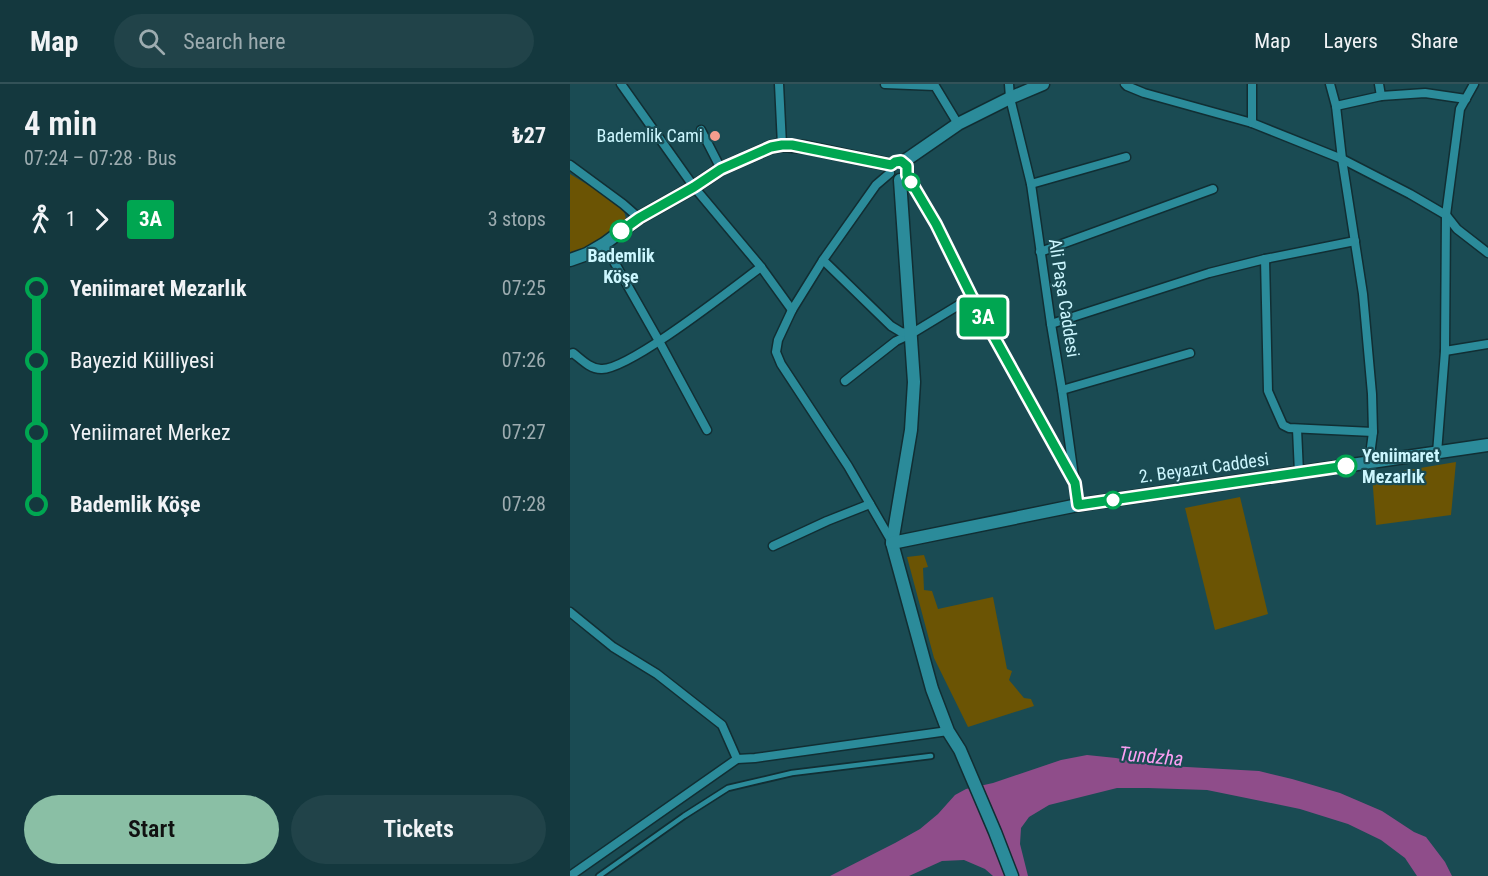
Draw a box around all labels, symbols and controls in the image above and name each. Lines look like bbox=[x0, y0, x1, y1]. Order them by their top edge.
search box bbox=[114, 14, 534, 68]
text: Map bbox=[30, 25, 78, 58]
icon: search bbox=[135, 25, 168, 58]
text: Search here bbox=[183, 29, 286, 54]
text: Map bbox=[1254, 29, 1291, 53]
text: Layers bbox=[1324, 29, 1378, 53]
text: Share bbox=[1411, 29, 1458, 53]
text: 4 min bbox=[24, 104, 97, 143]
text: ₺27 bbox=[512, 123, 546, 148]
place label: Bademlik Cami bbox=[597, 125, 703, 146]
marker: Bademlik Cami bbox=[708, 129, 722, 143]
text: 07:24 – 07:28 · Bus bbox=[24, 146, 177, 170]
unlabelled marker bbox=[902, 173, 920, 191]
icon: walk bbox=[24, 203, 57, 236]
icon: forward bbox=[85, 203, 118, 236]
text: 1 bbox=[66, 207, 76, 231]
text: 3A bbox=[139, 207, 162, 231]
text: 3 stops bbox=[488, 207, 546, 231]
marker: Bademlik Köşe bbox=[610, 220, 632, 242]
street label: Ali Paşa Caddesi bbox=[1045, 237, 1084, 359]
place label: Bademlik Köşe bbox=[587, 245, 655, 287]
text: Yeniimaret Mezarlık bbox=[70, 276, 246, 301]
text: 07:25 bbox=[502, 276, 546, 300]
line badge: 3A bbox=[956, 298, 1010, 336]
text: 3A bbox=[971, 305, 995, 329]
text: Bayezid Külliyesi bbox=[70, 348, 214, 373]
text: 07:26 bbox=[502, 348, 546, 372]
text: Yeniimaret Merkez bbox=[70, 420, 231, 445]
text: 07:27 bbox=[502, 420, 546, 444]
place label: Yeniimaret Mezarlık bbox=[1362, 445, 1440, 487]
street label: 2. Beyazıt Caddesi bbox=[1138, 448, 1270, 487]
marker: Yeniimaret Mezarlık bbox=[1335, 455, 1357, 477]
unlabelled marker bbox=[1104, 491, 1122, 509]
text: Bademlik Köşe bbox=[70, 492, 200, 517]
text: 07:28 bbox=[502, 492, 546, 516]
water label: Tundzha bbox=[1118, 741, 1184, 771]
button: Start bbox=[24, 795, 279, 864]
button: Tickets bbox=[291, 795, 546, 864]

